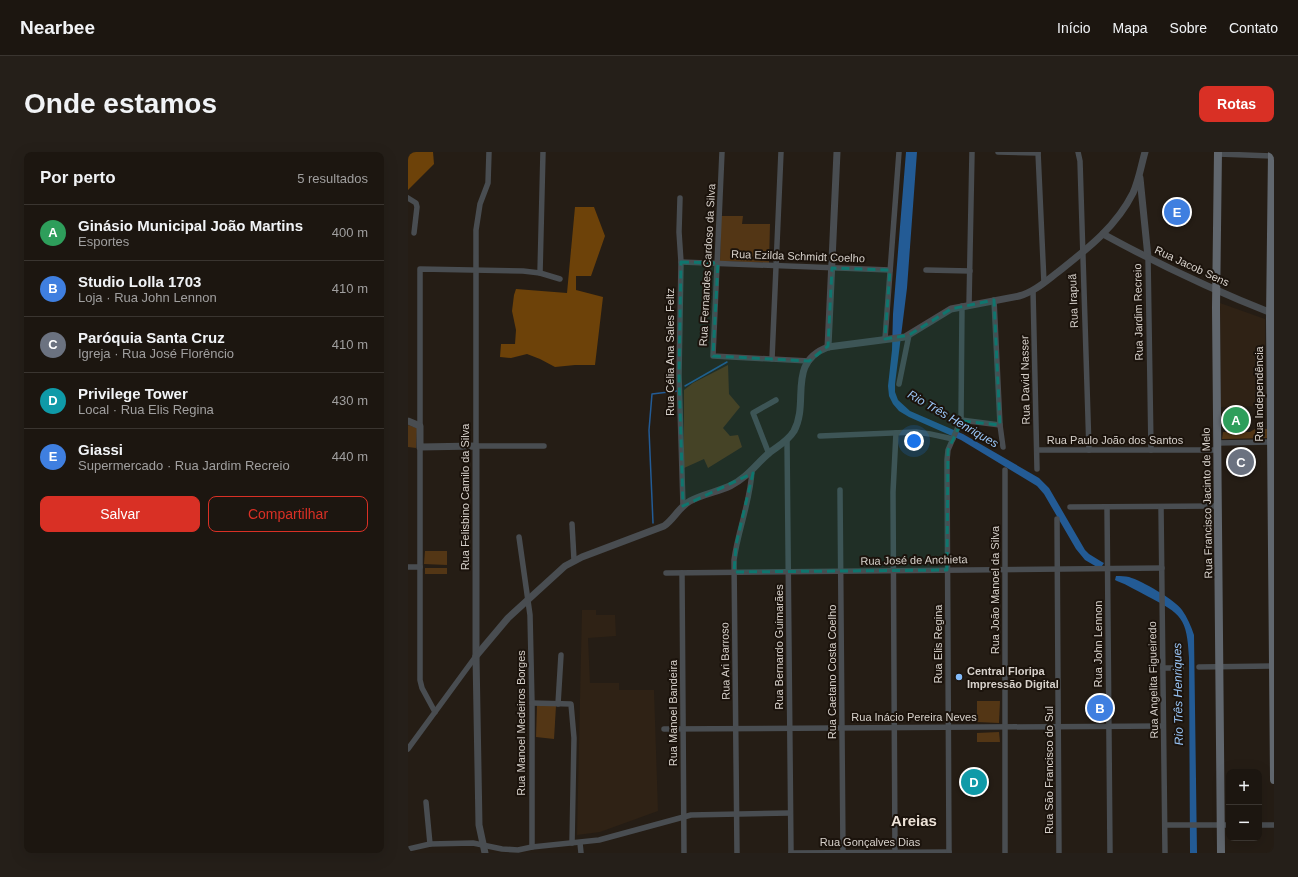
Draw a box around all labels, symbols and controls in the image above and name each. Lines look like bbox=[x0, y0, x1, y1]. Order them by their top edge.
text: Nearbee bbox=[20, 17, 95, 38]
text: Início bbox=[1057, 20, 1091, 36]
text: Mapa bbox=[1113, 20, 1148, 36]
text: Sobre bbox=[1170, 20, 1207, 36]
text: Contato bbox=[1229, 20, 1278, 36]
button: Rotas bbox=[1199, 86, 1274, 122]
text: Onde estamos bbox=[24, 88, 217, 119]
text: Por perto bbox=[40, 168, 116, 187]
text: 5 resultados bbox=[297, 171, 368, 186]
street label: Rua Fernandes Cardoso da Silva bbox=[697, 183, 717, 347]
pin: E bbox=[1164, 197, 1190, 227]
text: Ginásio Municipal João Martins bbox=[78, 217, 303, 234]
text: A bbox=[48, 225, 58, 240]
text: 400 m bbox=[332, 225, 368, 240]
text: Esportes bbox=[78, 234, 129, 249]
street label: Rua Jacob Sens bbox=[1153, 244, 1232, 289]
street label: Rua Ezilda Schmidt Coelho bbox=[731, 248, 865, 264]
street label: Rua Jardim Recreio bbox=[1131, 263, 1145, 361]
text: Studio Lolla 1703 bbox=[78, 273, 201, 290]
street label: Rua Irapuã bbox=[1066, 273, 1080, 328]
text: B bbox=[48, 281, 58, 296]
text: 410 m bbox=[332, 281, 368, 296]
street label: Rua Célia Ana Sales Feltz bbox=[664, 288, 676, 416]
text: Loja · Rua John Lennon bbox=[78, 290, 217, 305]
text: Paróquia Santa Cruz bbox=[78, 329, 225, 346]
street label: Rua David Nasser bbox=[1018, 335, 1032, 425]
text: C bbox=[48, 337, 58, 352]
text: 410 m bbox=[332, 337, 368, 352]
street label: Rua Independência bbox=[1253, 345, 1265, 442]
text: Igreja · Rua José Florêncio bbox=[78, 346, 234, 361]
text: Privilege Tower bbox=[78, 385, 188, 402]
water label: Rio Três Henriques bbox=[905, 387, 1001, 451]
text: D bbox=[48, 393, 58, 408]
text: 430 m bbox=[332, 393, 368, 408]
text: Local · Rua Elis Regina bbox=[78, 402, 214, 417]
pin: A bbox=[1223, 405, 1249, 435]
street label: Rua Felisbino Camilo da Silva bbox=[459, 423, 471, 570]
street label: Rua Francisco Jacinto de Melo bbox=[1200, 427, 1214, 579]
your location bbox=[904, 431, 924, 451]
street label: Rua Paulo João dos Santos bbox=[1047, 434, 1184, 446]
text: Giassi bbox=[78, 441, 123, 458]
pin: C bbox=[1228, 447, 1254, 477]
text: E bbox=[49, 449, 57, 464]
text: 440 m bbox=[332, 449, 368, 464]
text: Supermercado · Rua Jardim Recreio bbox=[78, 458, 290, 473]
button: Salvar bbox=[40, 496, 200, 532]
button: Compartilhar bbox=[208, 496, 368, 532]
street label: Rua João Manoel da Silva bbox=[989, 525, 1001, 654]
street label: Rua José de Anchieta bbox=[860, 553, 968, 567]
street label: Rua Bernardo Guimarães bbox=[773, 584, 785, 710]
street label: Rua John Lennon bbox=[1092, 601, 1104, 687]
street label: Rua Elis Regina bbox=[932, 604, 944, 683]
street label: Rua Caetano Costa Coelho bbox=[826, 605, 838, 739]
street label: Rua Angelita Figueiredo bbox=[1146, 621, 1160, 739]
street label: Rua Ari Barroso bbox=[718, 622, 732, 700]
water label: Rio Três Henriques bbox=[1170, 643, 1186, 745]
street label: Rua Manoel Medeiros Borges bbox=[515, 650, 527, 796]
street label: Rua Manoel Bandeira bbox=[667, 659, 679, 766]
place label: Central Floripa Impressão Digital bbox=[967, 665, 1059, 690]
marker: Central Floripa Impressão Digital bbox=[954, 672, 964, 682]
pin: B bbox=[1087, 693, 1113, 723]
street label: Rua São Francisco do Sul bbox=[1043, 706, 1055, 834]
street label: Rua Inácio Pereira Neves bbox=[851, 711, 977, 723]
pin: D bbox=[961, 767, 987, 797]
map controls bbox=[1226, 769, 1262, 841]
button: + bbox=[1226, 769, 1262, 805]
button: − bbox=[1226, 805, 1262, 841]
district label: Areias bbox=[891, 812, 937, 829]
street label: Rua Gonçalves Dias bbox=[820, 836, 921, 848]

